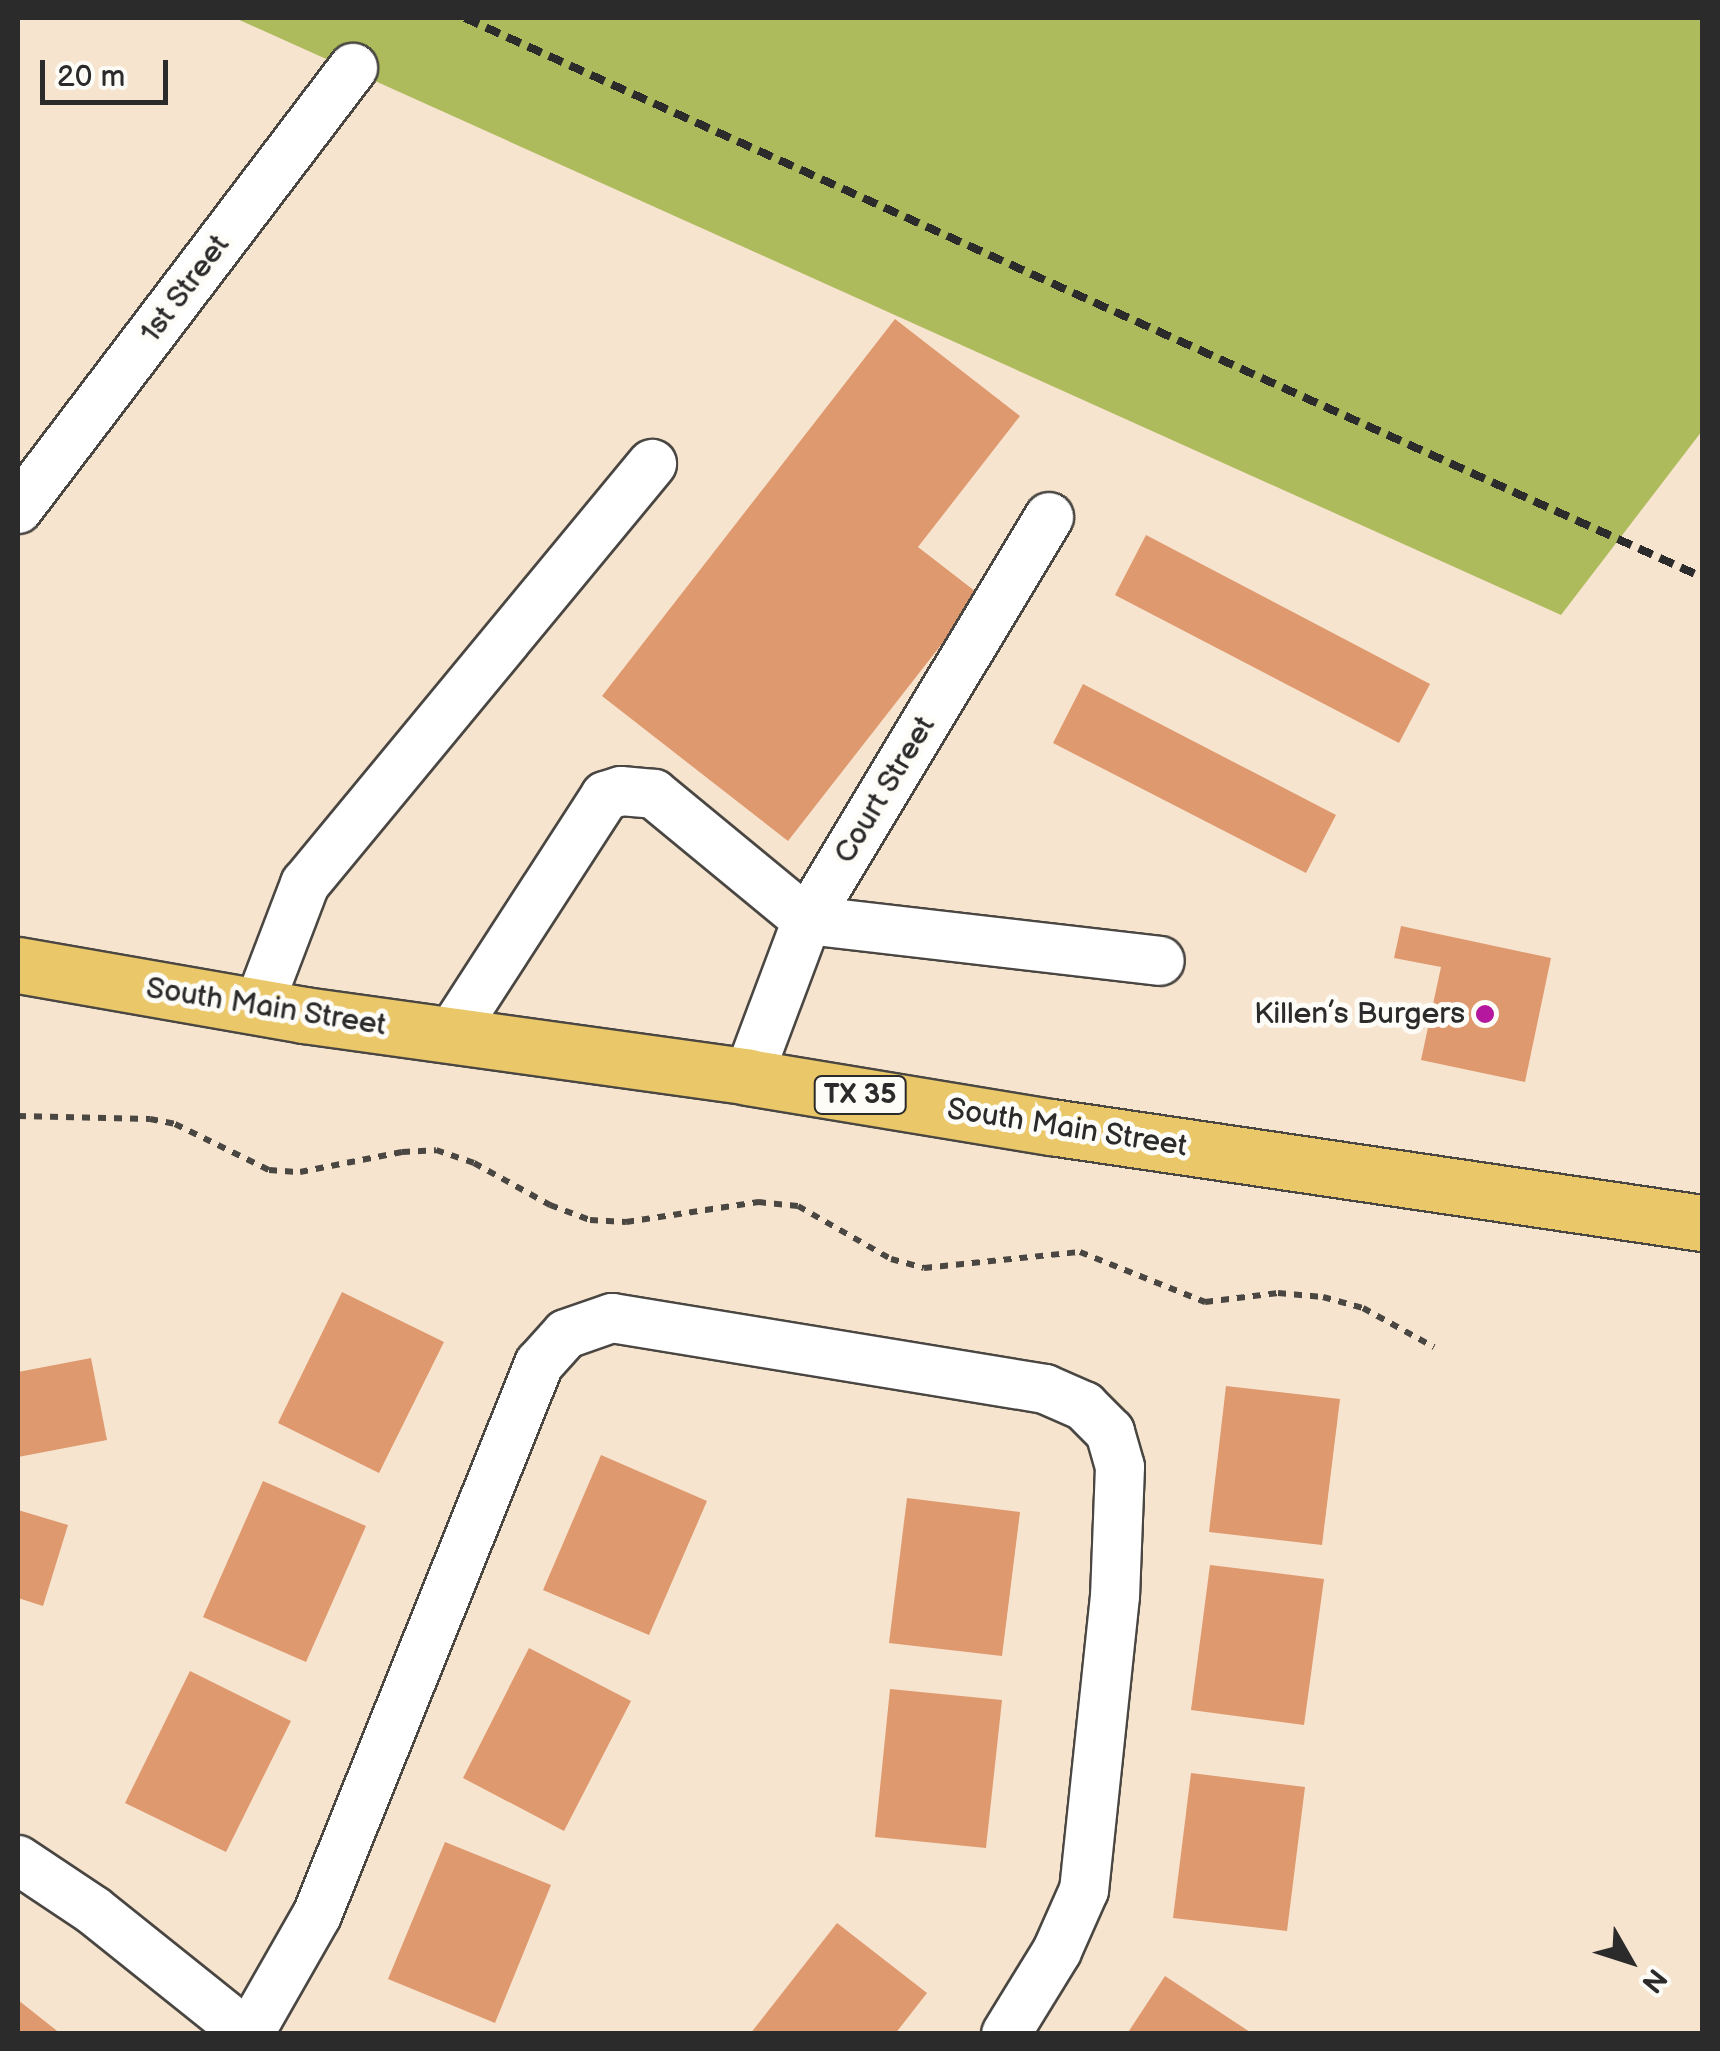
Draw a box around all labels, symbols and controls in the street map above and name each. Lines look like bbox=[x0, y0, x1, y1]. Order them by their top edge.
scale bar bbox=[45, 40, 172, 102]
text: 20 m bbox=[57, 59, 125, 95]
street label: 1st Street bbox=[133, 228, 237, 350]
street label: Court Street bbox=[827, 710, 943, 870]
street label: South Main Street bbox=[143, 970, 389, 1044]
place label: Killen’s Burgers bbox=[1254, 996, 1465, 1032]
marker: Killen’s Burgers bbox=[1474, 1003, 1496, 1025]
road number: TX 35 bbox=[812, 1072, 908, 1118]
street label: South Main Street bbox=[944, 1091, 1190, 1165]
north arrow bbox=[1580, 1911, 1680, 2011]
text: N bbox=[1634, 1962, 1673, 1999]

